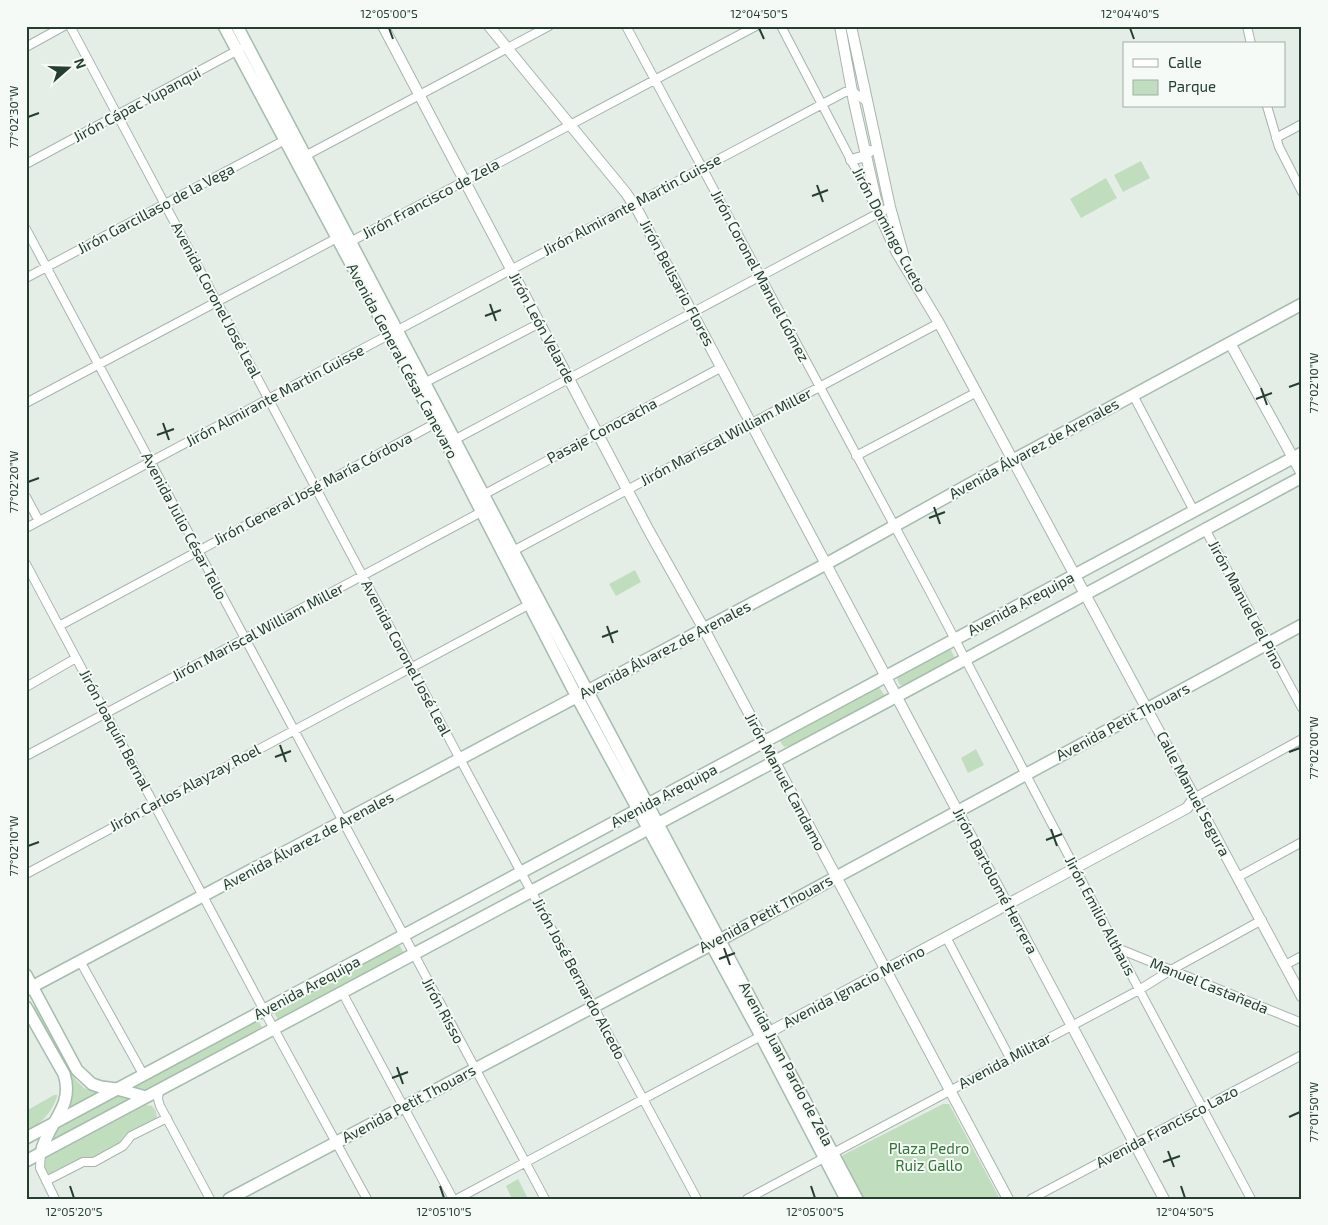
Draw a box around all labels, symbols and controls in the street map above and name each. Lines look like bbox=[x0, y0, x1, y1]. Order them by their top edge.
text: 12°05'00"S bbox=[360, 6, 418, 20]
text: 12°04'50"S bbox=[730, 6, 788, 20]
text: 12°04'40"S bbox=[1101, 6, 1159, 20]
north arrow bbox=[42, 42, 92, 92]
legend bbox=[1123, 42, 1286, 108]
text: Calle bbox=[1168, 53, 1202, 71]
text: N bbox=[71, 56, 90, 71]
street label: Jirón Cápac Yupanqui bbox=[70, 63, 203, 145]
text: Parque bbox=[1168, 77, 1216, 95]
text: 77°02'30"W bbox=[6, 86, 20, 148]
street label: Jirón Almirante Martin Guisse bbox=[539, 149, 724, 259]
street label: Jirón Francisco de Zela bbox=[359, 154, 502, 242]
street label: Jirón Garcillaso de la Vega bbox=[74, 159, 237, 257]
street label: Jirón Domingo Cueto bbox=[849, 164, 930, 295]
street label: Jirón Coronel Manuel Gómez bbox=[708, 187, 814, 364]
street label: Jirón Belisario Flores bbox=[637, 216, 719, 349]
street label: Avenida Coronel José Leal bbox=[168, 219, 266, 381]
street label: Avenida General César Canevaro bbox=[344, 260, 462, 461]
street label: Jirón León Velarde bbox=[506, 269, 580, 386]
street label: Jirón Almirante Martin Guisse bbox=[182, 340, 367, 450]
text: 77°02'10"W bbox=[1306, 353, 1320, 413]
street label: Jirón Mariscal William Miller bbox=[637, 383, 814, 489]
street label: Pasaje Conocacha bbox=[543, 393, 660, 468]
street label: Avenida Álvarez de Arenales bbox=[945, 394, 1122, 502]
street label: Jirón General José María Córdova bbox=[210, 428, 415, 548]
street label: Avenida Julio César Tello bbox=[138, 449, 231, 602]
text: 77°02'20"W bbox=[6, 451, 20, 513]
street label: Jirón Manuel del Pino bbox=[1205, 537, 1288, 672]
street label: Avenida Arequipa bbox=[964, 567, 1077, 639]
street label: Avenida Coronel José Leal bbox=[358, 577, 456, 739]
street label: Jirón Mariscal William Miller bbox=[169, 578, 346, 684]
street label: Avenida Álvarez de Arenales bbox=[576, 596, 753, 702]
street label: Jirón Joaquín Bernal bbox=[76, 666, 156, 794]
street label: Avenida Petit Thouars bbox=[1053, 678, 1192, 764]
street label: Jirón Manuel Candamo bbox=[742, 710, 830, 853]
text: 77°02'00"W bbox=[1306, 716, 1320, 780]
street label: Calle Manuel Segura bbox=[1153, 728, 1234, 859]
street label: Jirón Carlos Alayzay Roel bbox=[106, 739, 264, 835]
street label: Avenida Arequipa bbox=[607, 759, 720, 831]
street label: Avenida Álvarez de Arenales bbox=[219, 787, 396, 893]
street label: Jirón Bartolomé Herrera bbox=[950, 804, 1042, 957]
text: 77°02'10"W bbox=[6, 816, 20, 876]
street label: Jirón Emilio Althaus bbox=[1062, 853, 1140, 978]
street label: Avenida Petit Thouars bbox=[696, 870, 835, 956]
street label: Jirón José Bernardo Alcedo bbox=[530, 895, 630, 1062]
street label: Avenida Ignacio Merino bbox=[780, 941, 927, 1031]
street label: Avenida Arequipa bbox=[250, 951, 363, 1023]
street label: Manuel Castañeda bbox=[1148, 953, 1271, 1017]
street label: Jirón Risso bbox=[419, 975, 469, 1047]
street label: Avenida Juan Pardo de Zela bbox=[736, 978, 838, 1149]
street label: Avenida Militar bbox=[955, 1028, 1054, 1092]
street label: Avenida Petit Thouars bbox=[339, 1060, 478, 1146]
street label: Avenida Francisco Lazo bbox=[1092, 1081, 1241, 1171]
text: 77°01'50"W bbox=[1306, 1082, 1320, 1142]
park label: Plaza Pedro Ruiz Gallo bbox=[889, 1139, 969, 1174]
text: 12°05'20"S bbox=[45, 1204, 103, 1218]
text: 12°05'10"S bbox=[416, 1204, 472, 1218]
text: 12°05'00"S bbox=[786, 1204, 844, 1218]
text: 12°04'50"S bbox=[1156, 1204, 1214, 1218]

